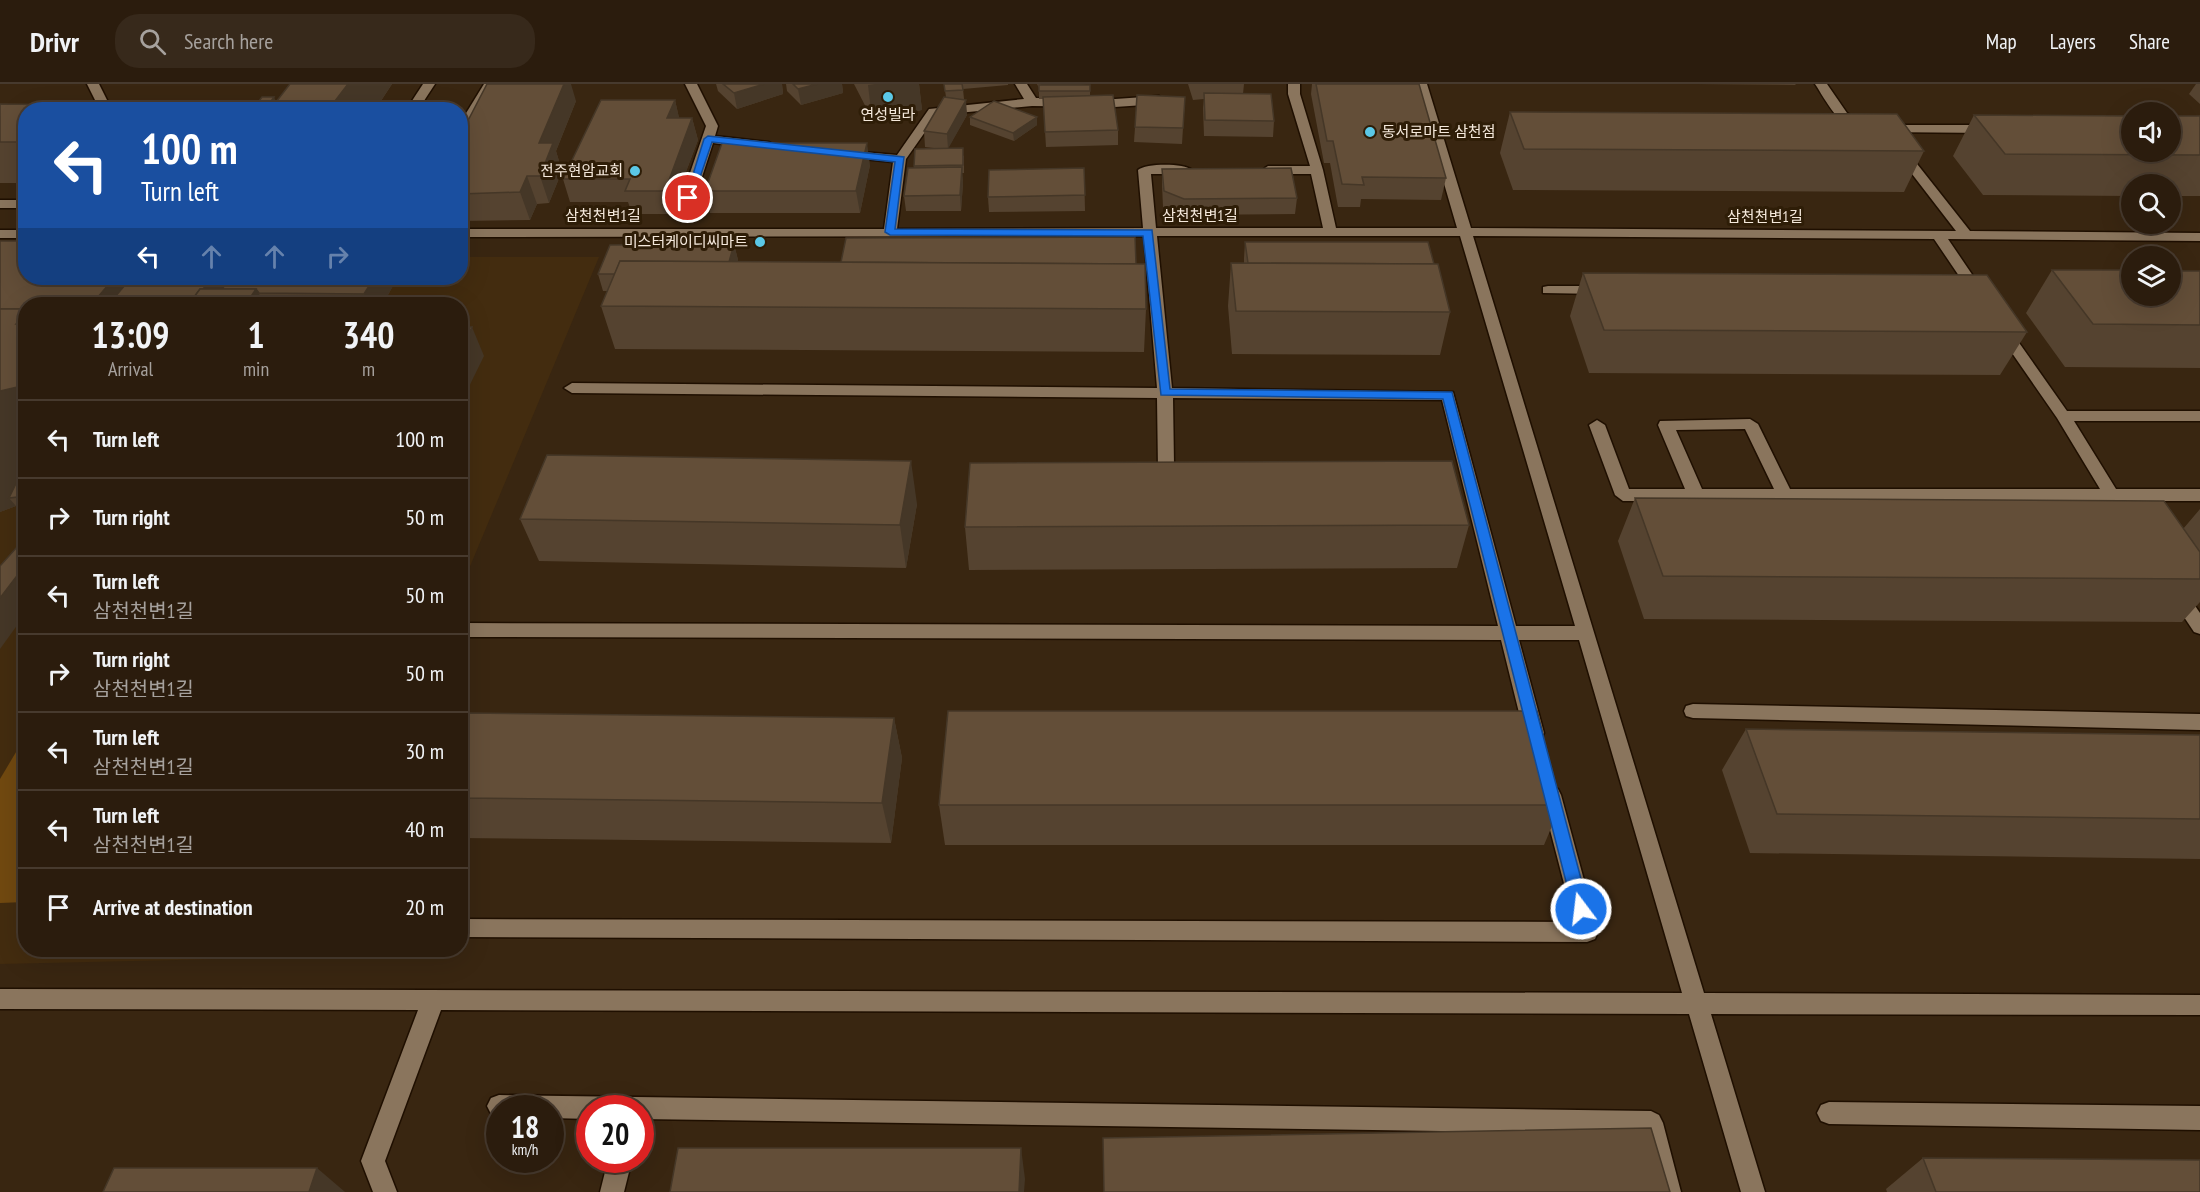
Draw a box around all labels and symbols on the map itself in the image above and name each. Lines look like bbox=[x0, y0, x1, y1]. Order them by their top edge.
marker: 연성빌라 bbox=[881, 90, 895, 104]
place label: 연성빌라 bbox=[860, 105, 916, 124]
place label: 동서로마트 삼천점 bbox=[1382, 122, 1496, 141]
marker: 동서로마트 삼천점 bbox=[1363, 125, 1377, 139]
place label: 전주현암교회 bbox=[540, 161, 623, 180]
marker: 전주현암교회 bbox=[628, 164, 642, 178]
pin bbox=[662, 172, 713, 223]
street label: 삼천천변1길 bbox=[565, 206, 641, 225]
street label: 삼천천변1길 bbox=[1162, 206, 1238, 225]
street label: 삼천천변1길 bbox=[1727, 207, 1803, 226]
place label: 미스터케이디씨마트 bbox=[624, 232, 748, 251]
marker: 미스터케이디씨마트 bbox=[753, 235, 767, 249]
position arrow bbox=[1549, 877, 1613, 941]
speed limit sign: 20 bbox=[576, 1095, 654, 1173]

